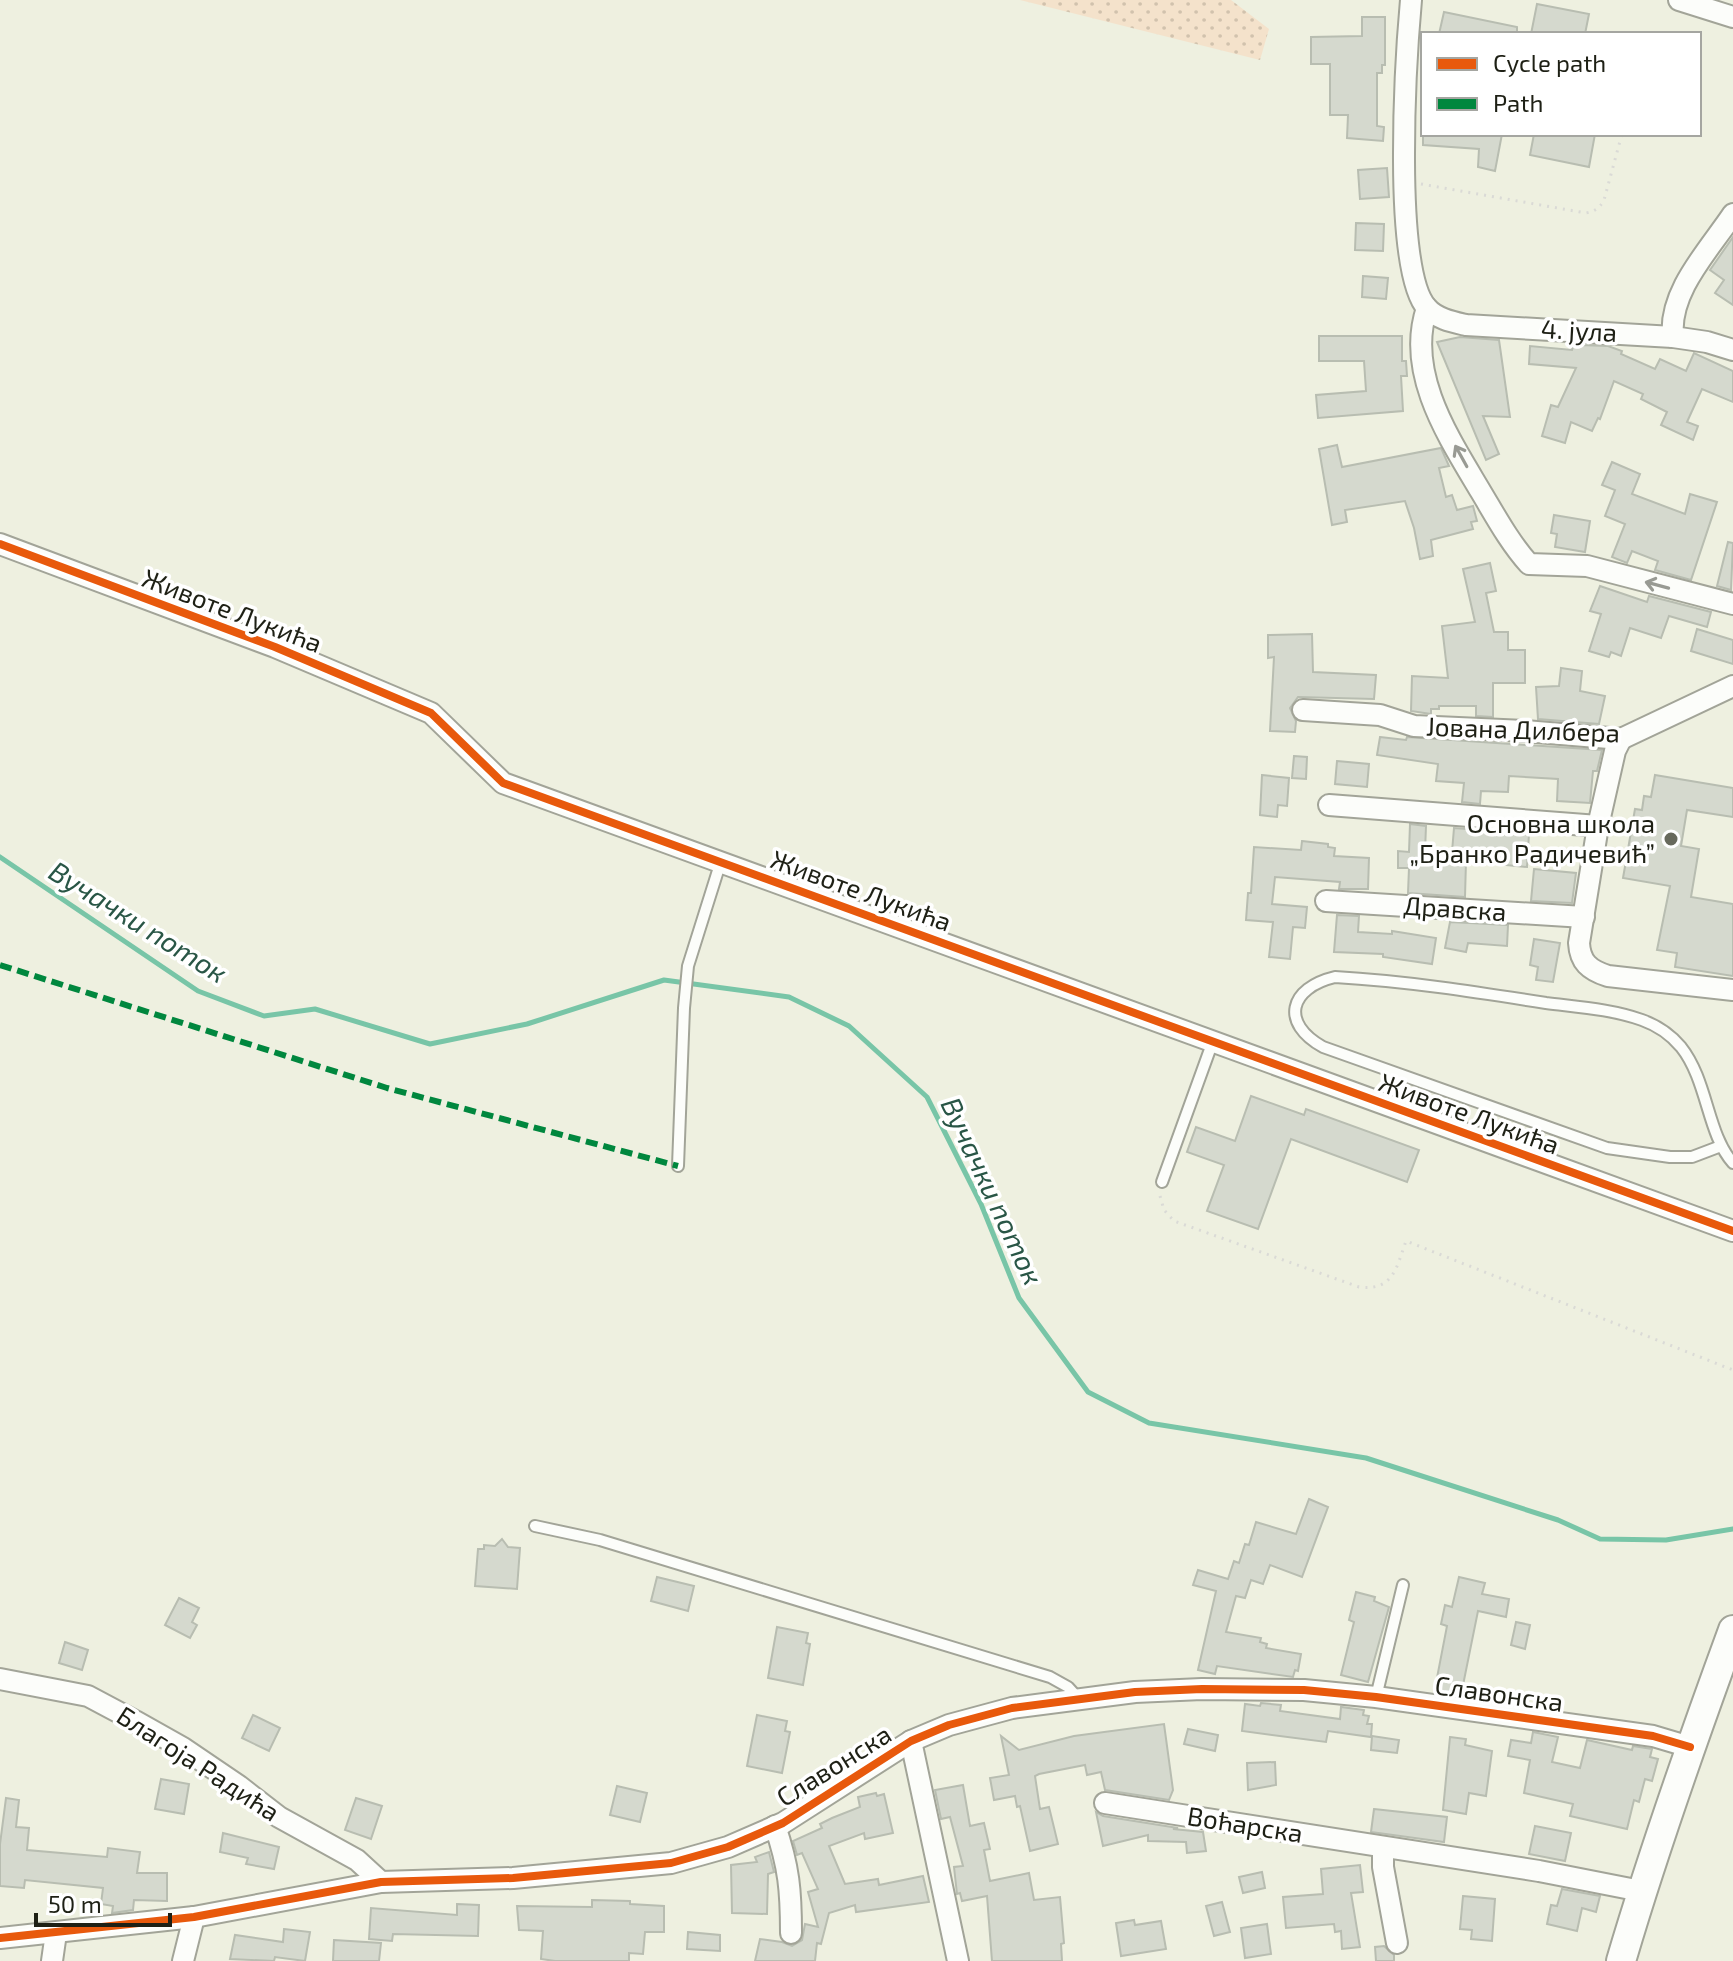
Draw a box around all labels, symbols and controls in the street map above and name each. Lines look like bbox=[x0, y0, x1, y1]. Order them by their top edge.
legend bbox=[1421, 32, 1701, 136]
text: Cycle path bbox=[1493, 48, 1606, 77]
text: Path bbox=[1493, 88, 1543, 117]
street label: 4. јула bbox=[1540, 312, 1618, 348]
one-way arrow bbox=[1452, 444, 1468, 468]
street label: Животе Лукића bbox=[138, 561, 327, 659]
one-way arrow bbox=[1645, 576, 1671, 591]
street label: Јована Дилбера bbox=[1426, 710, 1621, 747]
place label: Основна школа „Бранко Радичевић” bbox=[1409, 807, 1655, 868]
marker: Основна школа „Бранко Радичевић” bbox=[1662, 830, 1680, 848]
street label: Животе Лукића bbox=[767, 843, 956, 938]
water label: Вучачки поток bbox=[43, 853, 234, 989]
street label: Дравска bbox=[1403, 888, 1508, 927]
street label: Животе Лукића bbox=[1375, 1066, 1564, 1161]
water label: Вучачки поток bbox=[935, 1091, 1051, 1290]
street label: Славонска bbox=[1433, 1668, 1565, 1717]
street label: Благоја Радића bbox=[112, 1699, 286, 1827]
street label: Славонска bbox=[770, 1717, 896, 1812]
street label: Воћарска bbox=[1185, 1799, 1305, 1848]
scale bar bbox=[36, 1877, 170, 1927]
text: 50 m bbox=[48, 1889, 102, 1918]

